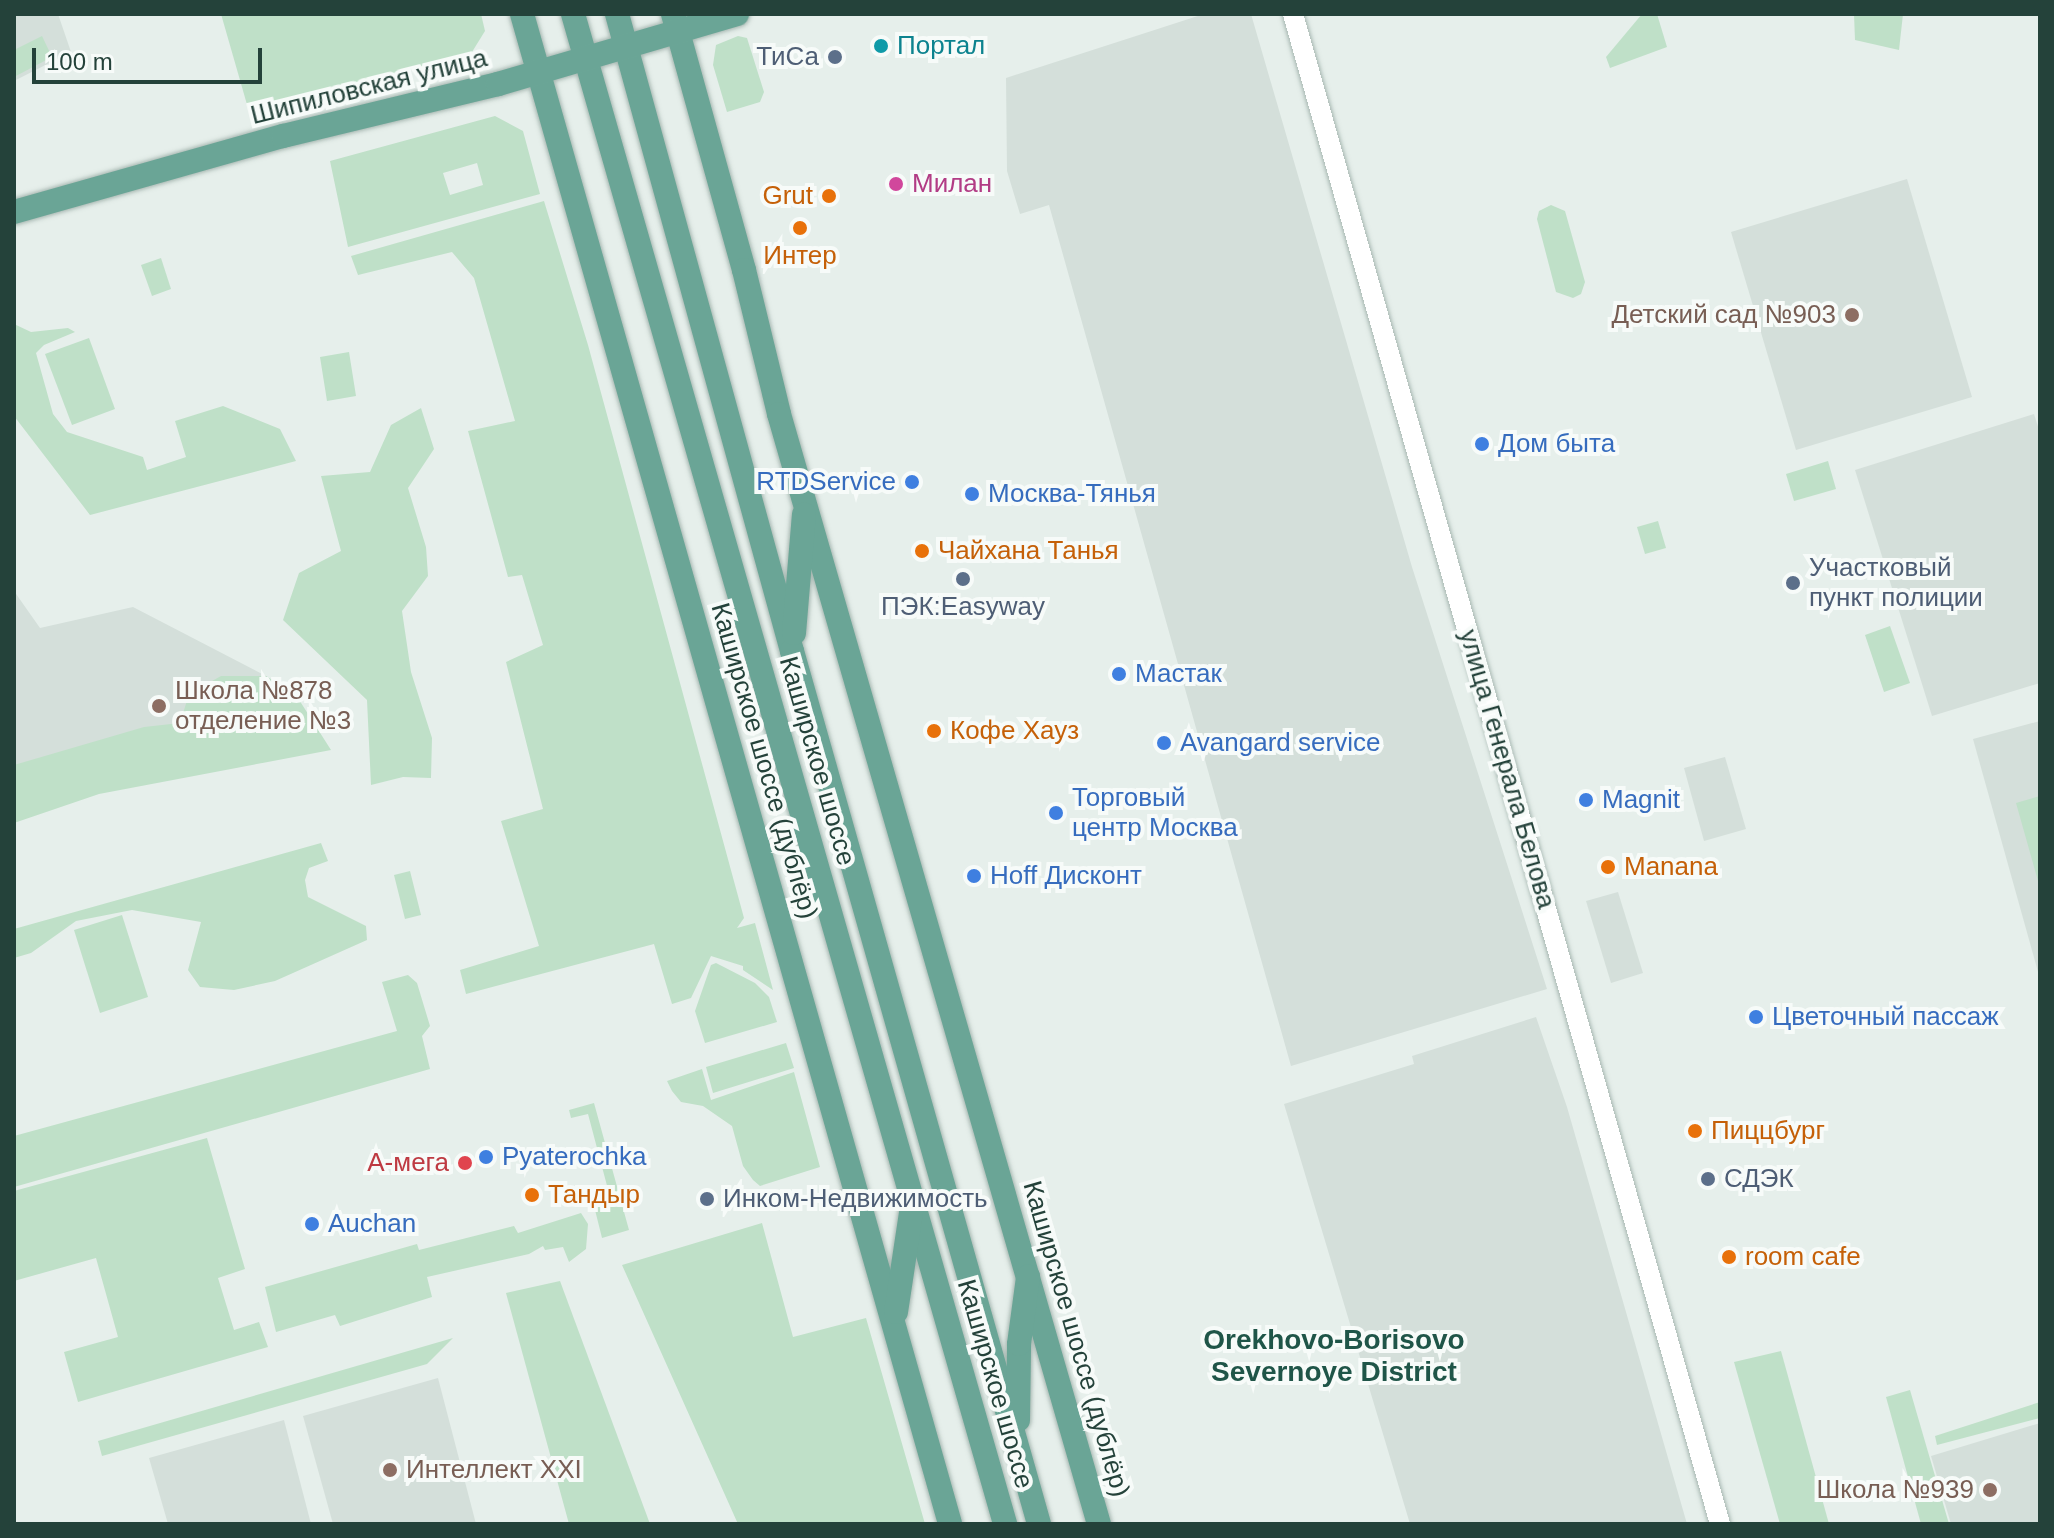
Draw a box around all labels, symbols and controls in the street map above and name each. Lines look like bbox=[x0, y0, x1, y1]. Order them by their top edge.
place label: Портал bbox=[897, 30, 985, 62]
scale bar bbox=[36, 32, 266, 82]
marker: Портал bbox=[872, 37, 890, 55]
place label: ТиСа bbox=[756, 41, 819, 73]
street label: Шипиловская улица bbox=[248, 43, 490, 131]
text: 100 m bbox=[46, 48, 113, 75]
marker: ТиСа bbox=[826, 48, 844, 66]
place label: Милан bbox=[912, 168, 992, 200]
marker: Милан bbox=[887, 175, 905, 193]
place label: Grut bbox=[762, 180, 813, 212]
marker: Grut bbox=[820, 187, 838, 205]
marker: Интер bbox=[791, 219, 809, 237]
place label: Интер bbox=[763, 240, 837, 272]
place label: Детский сад №903 bbox=[1611, 299, 1836, 331]
marker: Детский сад №903 bbox=[1843, 306, 1861, 324]
place label: Дом быта bbox=[1498, 428, 1615, 460]
marker: Дом быта bbox=[1473, 435, 1491, 453]
place label: RTDService bbox=[756, 466, 896, 498]
marker: RTDService bbox=[903, 473, 921, 491]
place label: Москва-Тянья bbox=[988, 478, 1156, 510]
marker: Москва-Тянья bbox=[963, 485, 981, 503]
place label: Чайхана Танья bbox=[938, 535, 1119, 567]
marker: Чайхана Танья bbox=[913, 542, 931, 560]
place label: Участковый пункт полиции bbox=[1809, 552, 1983, 614]
marker: ПЭК:Easyway bbox=[954, 570, 972, 588]
marker: Участковый пункт полиции bbox=[1784, 574, 1802, 592]
place label: ПЭК:Easyway bbox=[881, 591, 1045, 623]
street label: Каширское шоссе (дублёр) bbox=[704, 600, 824, 922]
street label: улица Генерала Белова bbox=[1452, 626, 1562, 912]
street label: Каширское шоссе bbox=[772, 653, 862, 869]
place label: Мастак bbox=[1135, 658, 1222, 690]
marker: Мастак bbox=[1110, 665, 1128, 683]
place label: Школа №878 отделение №3 bbox=[175, 675, 351, 736]
marker: Школа №878 отделение №3 bbox=[150, 697, 168, 715]
place label: Кофе Хауз bbox=[950, 715, 1079, 747]
marker: Кофе Хауз bbox=[925, 722, 943, 740]
place label: Avangard service bbox=[1180, 727, 1380, 759]
marker: Avangard service bbox=[1155, 734, 1173, 752]
place label: Торговый центр Москва bbox=[1072, 782, 1238, 844]
place label: Magnit bbox=[1602, 784, 1680, 816]
marker: Magnit bbox=[1577, 791, 1595, 809]
marker: Торговый центр Москва bbox=[1047, 804, 1065, 822]
place label: Manana bbox=[1624, 851, 1718, 883]
marker: Manana bbox=[1599, 858, 1617, 876]
place label: Hoff Дисконт bbox=[990, 860, 1142, 892]
marker: Hoff Дисконт bbox=[965, 867, 983, 885]
place label: Цветочный пассаж bbox=[1772, 1001, 1999, 1033]
marker: Цветочный пассаж bbox=[1747, 1008, 1765, 1026]
place label: Пиццбург bbox=[1711, 1115, 1825, 1147]
marker: Пиццбург bbox=[1686, 1122, 1704, 1140]
place label: Pyaterochka bbox=[502, 1141, 647, 1173]
place label: А-мега bbox=[367, 1147, 449, 1179]
marker: Pyaterochka bbox=[477, 1148, 495, 1166]
marker: А-мега bbox=[456, 1154, 474, 1172]
place label: СДЭК bbox=[1724, 1163, 1794, 1195]
marker: СДЭК bbox=[1699, 1170, 1717, 1188]
street label: Каширское шоссе (дублёр) bbox=[1016, 1178, 1136, 1500]
place label: Тандыр bbox=[548, 1179, 640, 1211]
place label: Инком-Недвижимость bbox=[723, 1183, 988, 1215]
marker: Тандыр bbox=[523, 1186, 541, 1204]
marker: Инком-Недвижимость bbox=[698, 1190, 716, 1208]
place label: Auchan bbox=[328, 1208, 416, 1240]
marker: Auchan bbox=[303, 1215, 321, 1233]
place label: room cafe bbox=[1745, 1241, 1861, 1273]
marker: room cafe bbox=[1720, 1248, 1738, 1266]
street label: Каширское шоссе bbox=[950, 1276, 1040, 1492]
district label: Orekhovo-Borisovo Severnoye District bbox=[1203, 1323, 1465, 1389]
place label: Интеллект XXI bbox=[406, 1454, 582, 1486]
marker: Интеллект XXI bbox=[381, 1461, 399, 1479]
place label: Школа №939 bbox=[1816, 1474, 1974, 1506]
marker: Школа №939 bbox=[1981, 1481, 1999, 1499]

